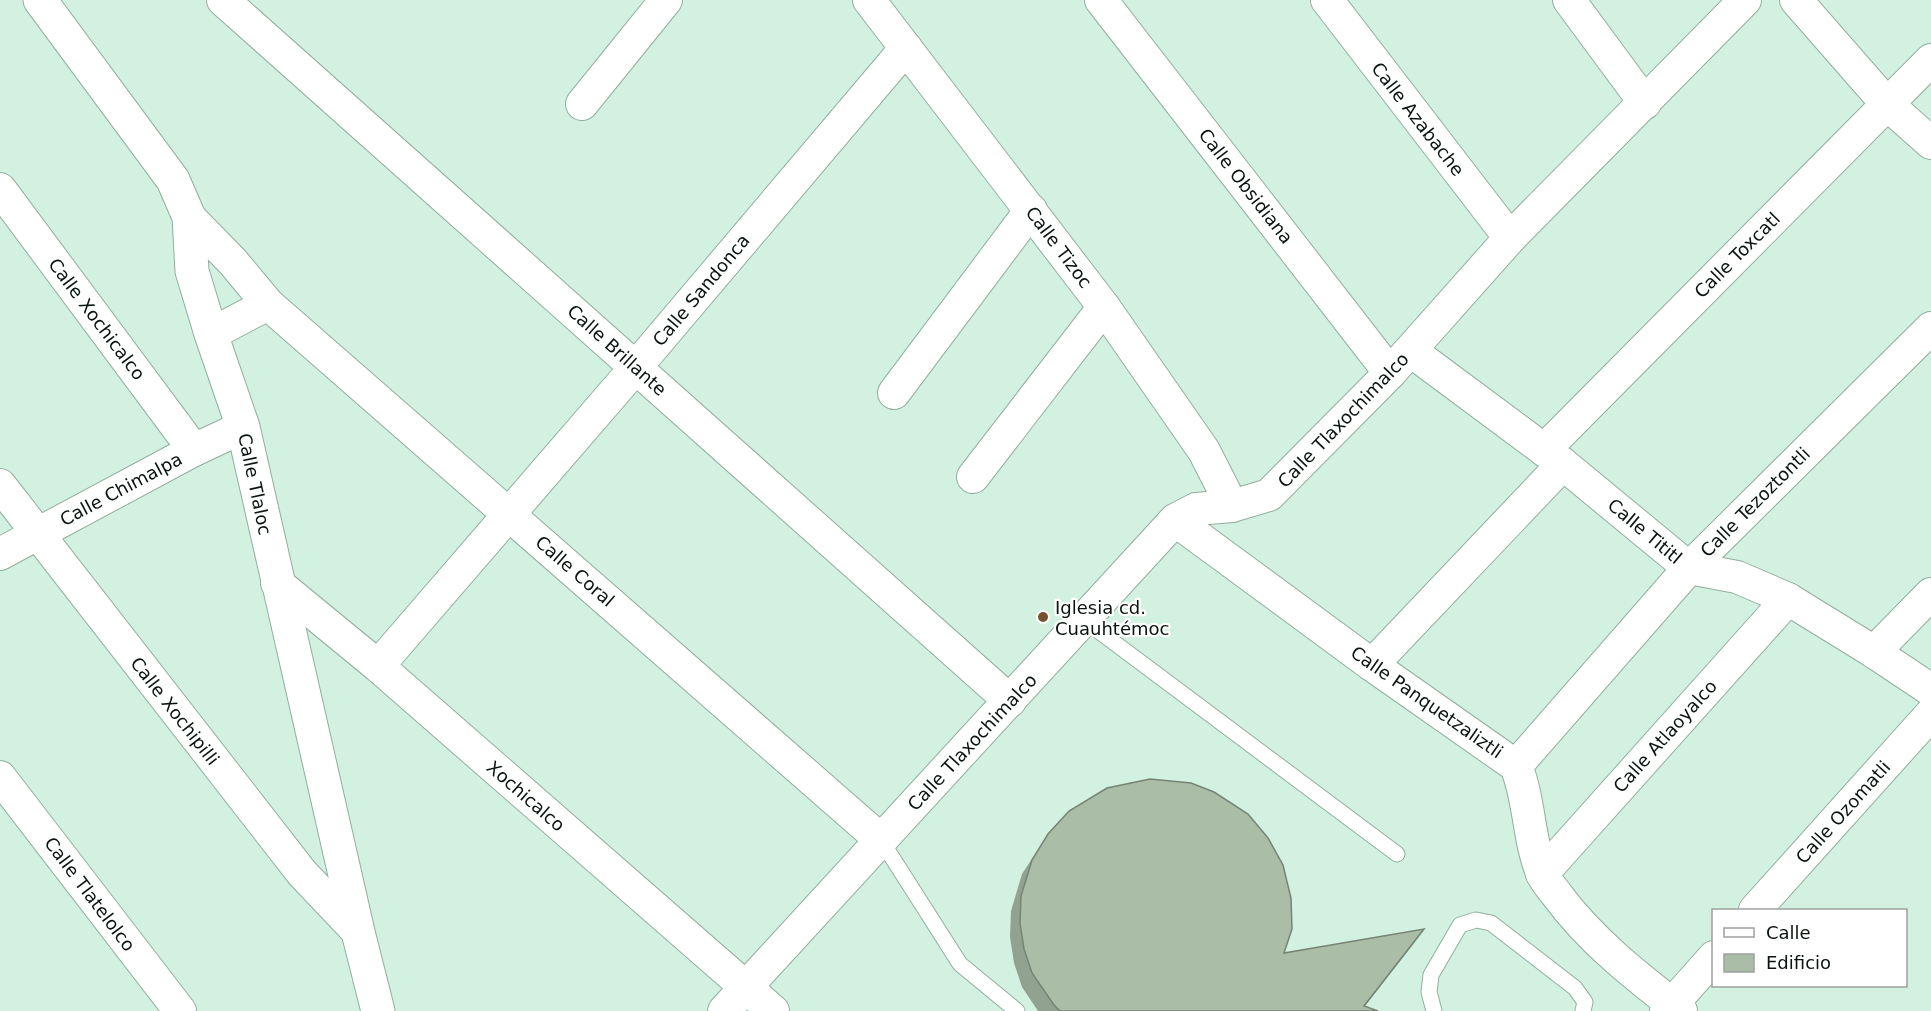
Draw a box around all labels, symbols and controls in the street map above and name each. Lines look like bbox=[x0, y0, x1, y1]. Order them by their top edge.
street label: Calle Azabache bbox=[1367, 58, 1469, 180]
street label: Calle Obsidiana bbox=[1195, 124, 1297, 248]
street label: Calle Tizoc bbox=[1022, 202, 1096, 292]
street label: Calle Toxcatl bbox=[1690, 208, 1784, 302]
street label: Calle Sandonca bbox=[648, 230, 754, 350]
street label: Calle Xochicalco bbox=[44, 254, 150, 384]
street label: Calle Brillante bbox=[563, 300, 671, 400]
street label: Calle Tlaxochimalco bbox=[1273, 348, 1413, 492]
street label: Calle Tlaloc bbox=[234, 431, 276, 537]
street label: Calle Tezoztontli bbox=[1696, 443, 1814, 561]
street label: Calle Chimalpa bbox=[56, 448, 186, 530]
street label: Calle Tititl bbox=[1604, 494, 1686, 568]
street label: Calle Coral bbox=[531, 531, 619, 611]
place label: Iglesia cd. Cuauhtémoc bbox=[1055, 597, 1169, 639]
marker: Iglesia cd. Cuauhtémoc bbox=[1036, 610, 1050, 624]
street label: Calle Panquetzaliztli bbox=[1347, 642, 1507, 762]
street label: Calle Xochipilli bbox=[126, 653, 224, 769]
street label: Calle Tlaxochimalco bbox=[903, 669, 1041, 815]
street label: Calle Atlaoyalco bbox=[1609, 675, 1721, 797]
street label: Xochicalco bbox=[483, 756, 569, 836]
street label: Calle Ozomatli bbox=[1791, 756, 1895, 868]
street label: Calle Tlatelolco bbox=[40, 833, 140, 955]
legend bbox=[1712, 909, 1907, 987]
text: Calle bbox=[1766, 922, 1811, 943]
text: Edificio bbox=[1766, 952, 1831, 973]

